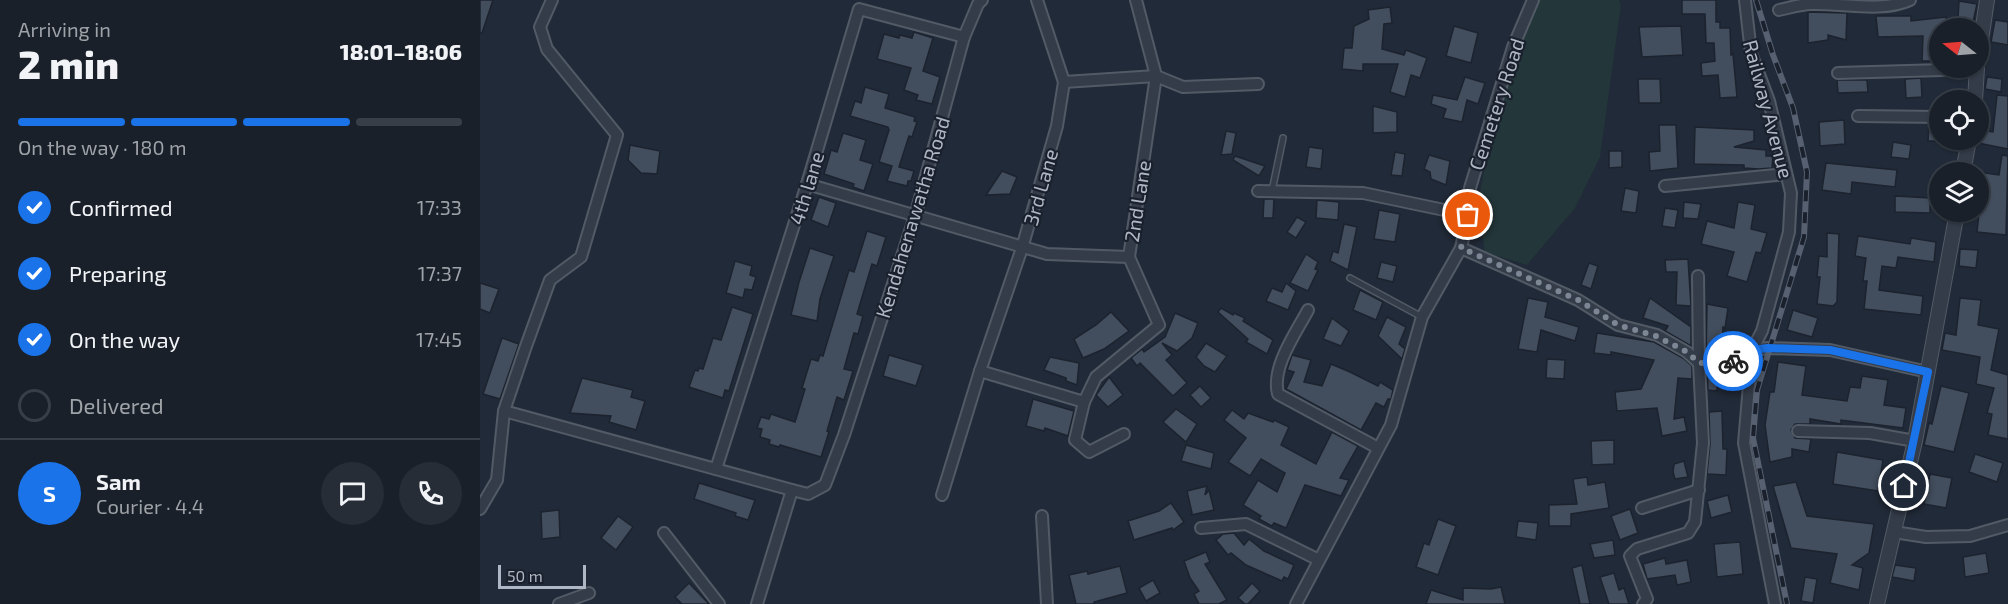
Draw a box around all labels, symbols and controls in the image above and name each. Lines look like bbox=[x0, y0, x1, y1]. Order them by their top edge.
text: Arriving in bbox=[18, 17, 111, 41]
north arrow bbox=[1929, 18, 1989, 78]
map controls bbox=[1929, 18, 1989, 222]
street label: Cemetery Road bbox=[1463, 35, 1529, 173]
street label: Railway Avenue bbox=[1739, 37, 1799, 181]
text: 18:01–18:06 bbox=[340, 38, 462, 64]
text: 2 min bbox=[18, 40, 119, 87]
button: locate bbox=[1929, 90, 1989, 150]
street label: Kendahenawatha Road bbox=[870, 113, 954, 321]
text: On the way · 180 m bbox=[18, 135, 186, 159]
street label: 3rd Lane bbox=[1018, 146, 1062, 228]
street label: 4th lane bbox=[784, 148, 828, 228]
street label: 2nd Lane bbox=[1119, 158, 1155, 244]
button: layers bbox=[1929, 162, 1989, 222]
pin bbox=[1442, 189, 1493, 240]
icon: check bbox=[18, 191, 51, 224]
text: Confirmed bbox=[69, 194, 173, 220]
text: 17:33 bbox=[417, 195, 462, 219]
icon: bag bbox=[1451, 198, 1484, 231]
icon: check bbox=[18, 257, 51, 290]
text: Preparing bbox=[69, 260, 167, 286]
text: 17:37 bbox=[418, 261, 462, 285]
icon: check bbox=[18, 323, 51, 356]
text: On the way bbox=[69, 326, 180, 352]
text: 17:45 bbox=[416, 327, 462, 351]
courier bbox=[1703, 331, 1763, 391]
icon: bike bbox=[1717, 345, 1750, 378]
text: Delivered bbox=[69, 392, 164, 418]
pin bbox=[1878, 460, 1929, 511]
button: chat bbox=[321, 462, 384, 525]
button: phone bbox=[399, 462, 462, 525]
text: Sam bbox=[96, 468, 141, 494]
icon: home bbox=[1887, 469, 1920, 502]
text: S bbox=[43, 480, 56, 506]
text: Courier · 4.4 bbox=[96, 494, 204, 518]
scale bar bbox=[498, 562, 586, 590]
text: 50 m bbox=[507, 566, 543, 585]

